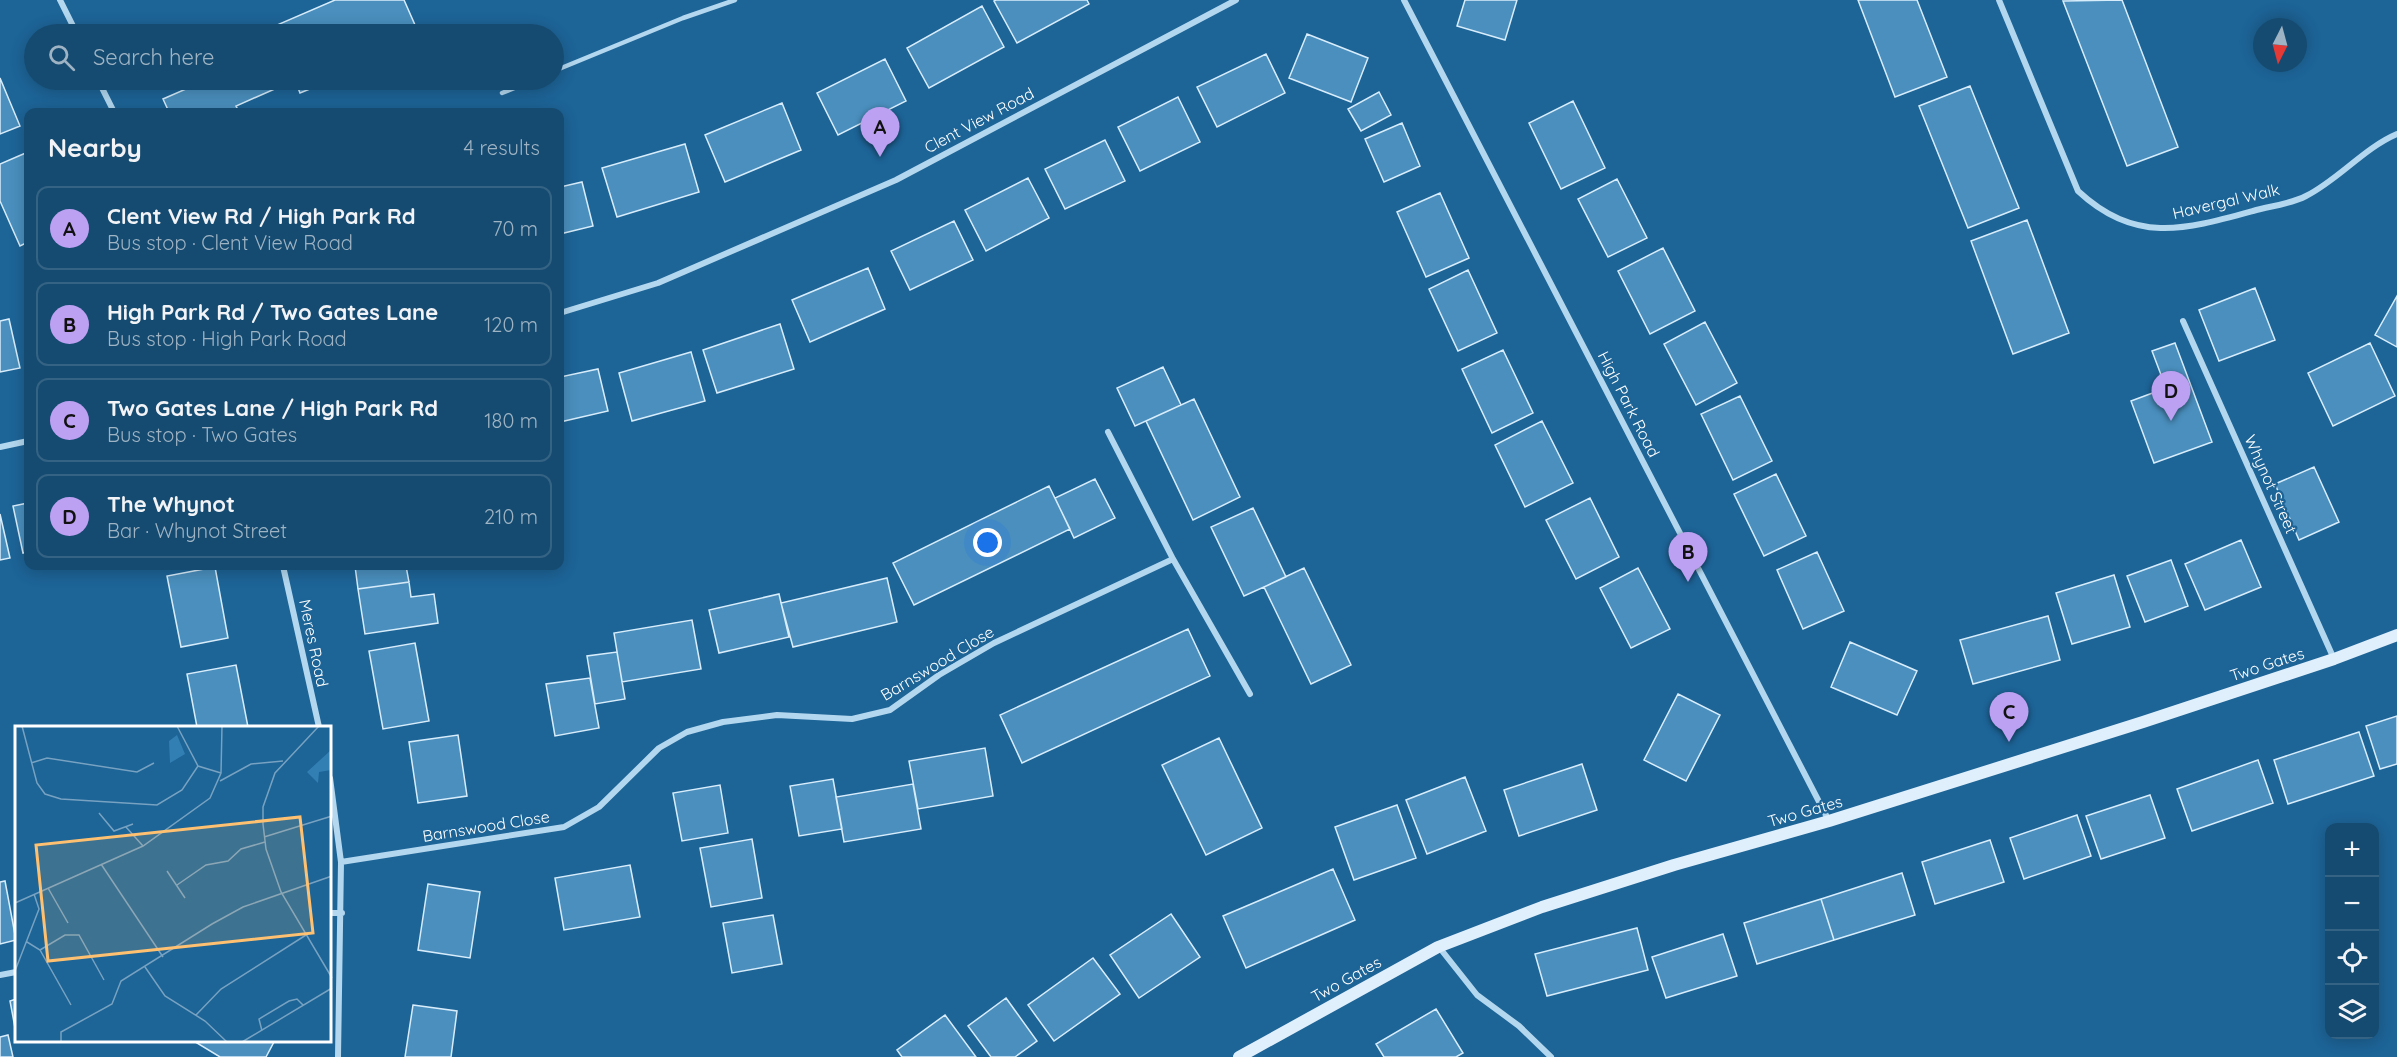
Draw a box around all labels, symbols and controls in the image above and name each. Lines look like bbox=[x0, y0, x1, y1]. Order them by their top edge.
north arrow bbox=[2253, 18, 2307, 72]
search box bbox=[24, 24, 564, 90]
icon: search bbox=[45, 41, 78, 74]
text: Search here bbox=[93, 43, 214, 71]
street label: Clent View Road bbox=[921, 83, 1037, 157]
pin: A bbox=[860, 108, 900, 157]
text: Nearby bbox=[48, 131, 142, 164]
text: 4 results bbox=[464, 135, 540, 160]
street label: Havergal Walk bbox=[2171, 179, 2281, 223]
text: Clent View Rd / High Park Rd bbox=[107, 202, 416, 230]
text: A bbox=[63, 216, 76, 241]
text: 70 m bbox=[492, 216, 538, 241]
text: Bus stop · Clent View Road bbox=[107, 230, 353, 255]
text: High Park Rd / Two Gates Lane bbox=[107, 298, 438, 326]
text: B bbox=[63, 312, 76, 337]
text: 120 m bbox=[484, 312, 538, 337]
text: Bus stop · High Park Road bbox=[107, 326, 347, 351]
street label: High Park Road bbox=[1594, 348, 1664, 460]
pin: D bbox=[2152, 372, 2190, 421]
text: Two Gates Lane / High Park Rd bbox=[107, 394, 438, 422]
text: C bbox=[63, 408, 76, 433]
text: 180 m bbox=[484, 408, 538, 433]
text: Bus stop · Two Gates bbox=[107, 422, 297, 447]
street label: Whynot Street bbox=[2240, 432, 2302, 536]
text: The Whynot bbox=[107, 490, 235, 518]
text: D bbox=[62, 504, 77, 529]
text: 210 m bbox=[484, 504, 538, 529]
text: Bar · Whynot Street bbox=[107, 518, 287, 543]
your location bbox=[973, 528, 1002, 557]
pin: B bbox=[1668, 532, 1708, 582]
street label: Meres Road bbox=[295, 598, 333, 688]
street label: Barnswood Close bbox=[877, 621, 997, 705]
street label: Two Gates bbox=[2227, 643, 2307, 685]
pin: C bbox=[1990, 692, 2028, 742]
inset map bbox=[15, 726, 332, 1042]
street label: Two Gates bbox=[1765, 791, 1845, 831]
street label: Barnswood Close bbox=[421, 806, 551, 846]
map controls bbox=[2325, 823, 2379, 1039]
button: + bbox=[2325, 823, 2379, 877]
button: − bbox=[2325, 877, 2379, 931]
button: locate bbox=[2325, 931, 2379, 985]
street label: Two Gates bbox=[1308, 952, 1384, 1006]
button: layers bbox=[2325, 985, 2379, 1039]

